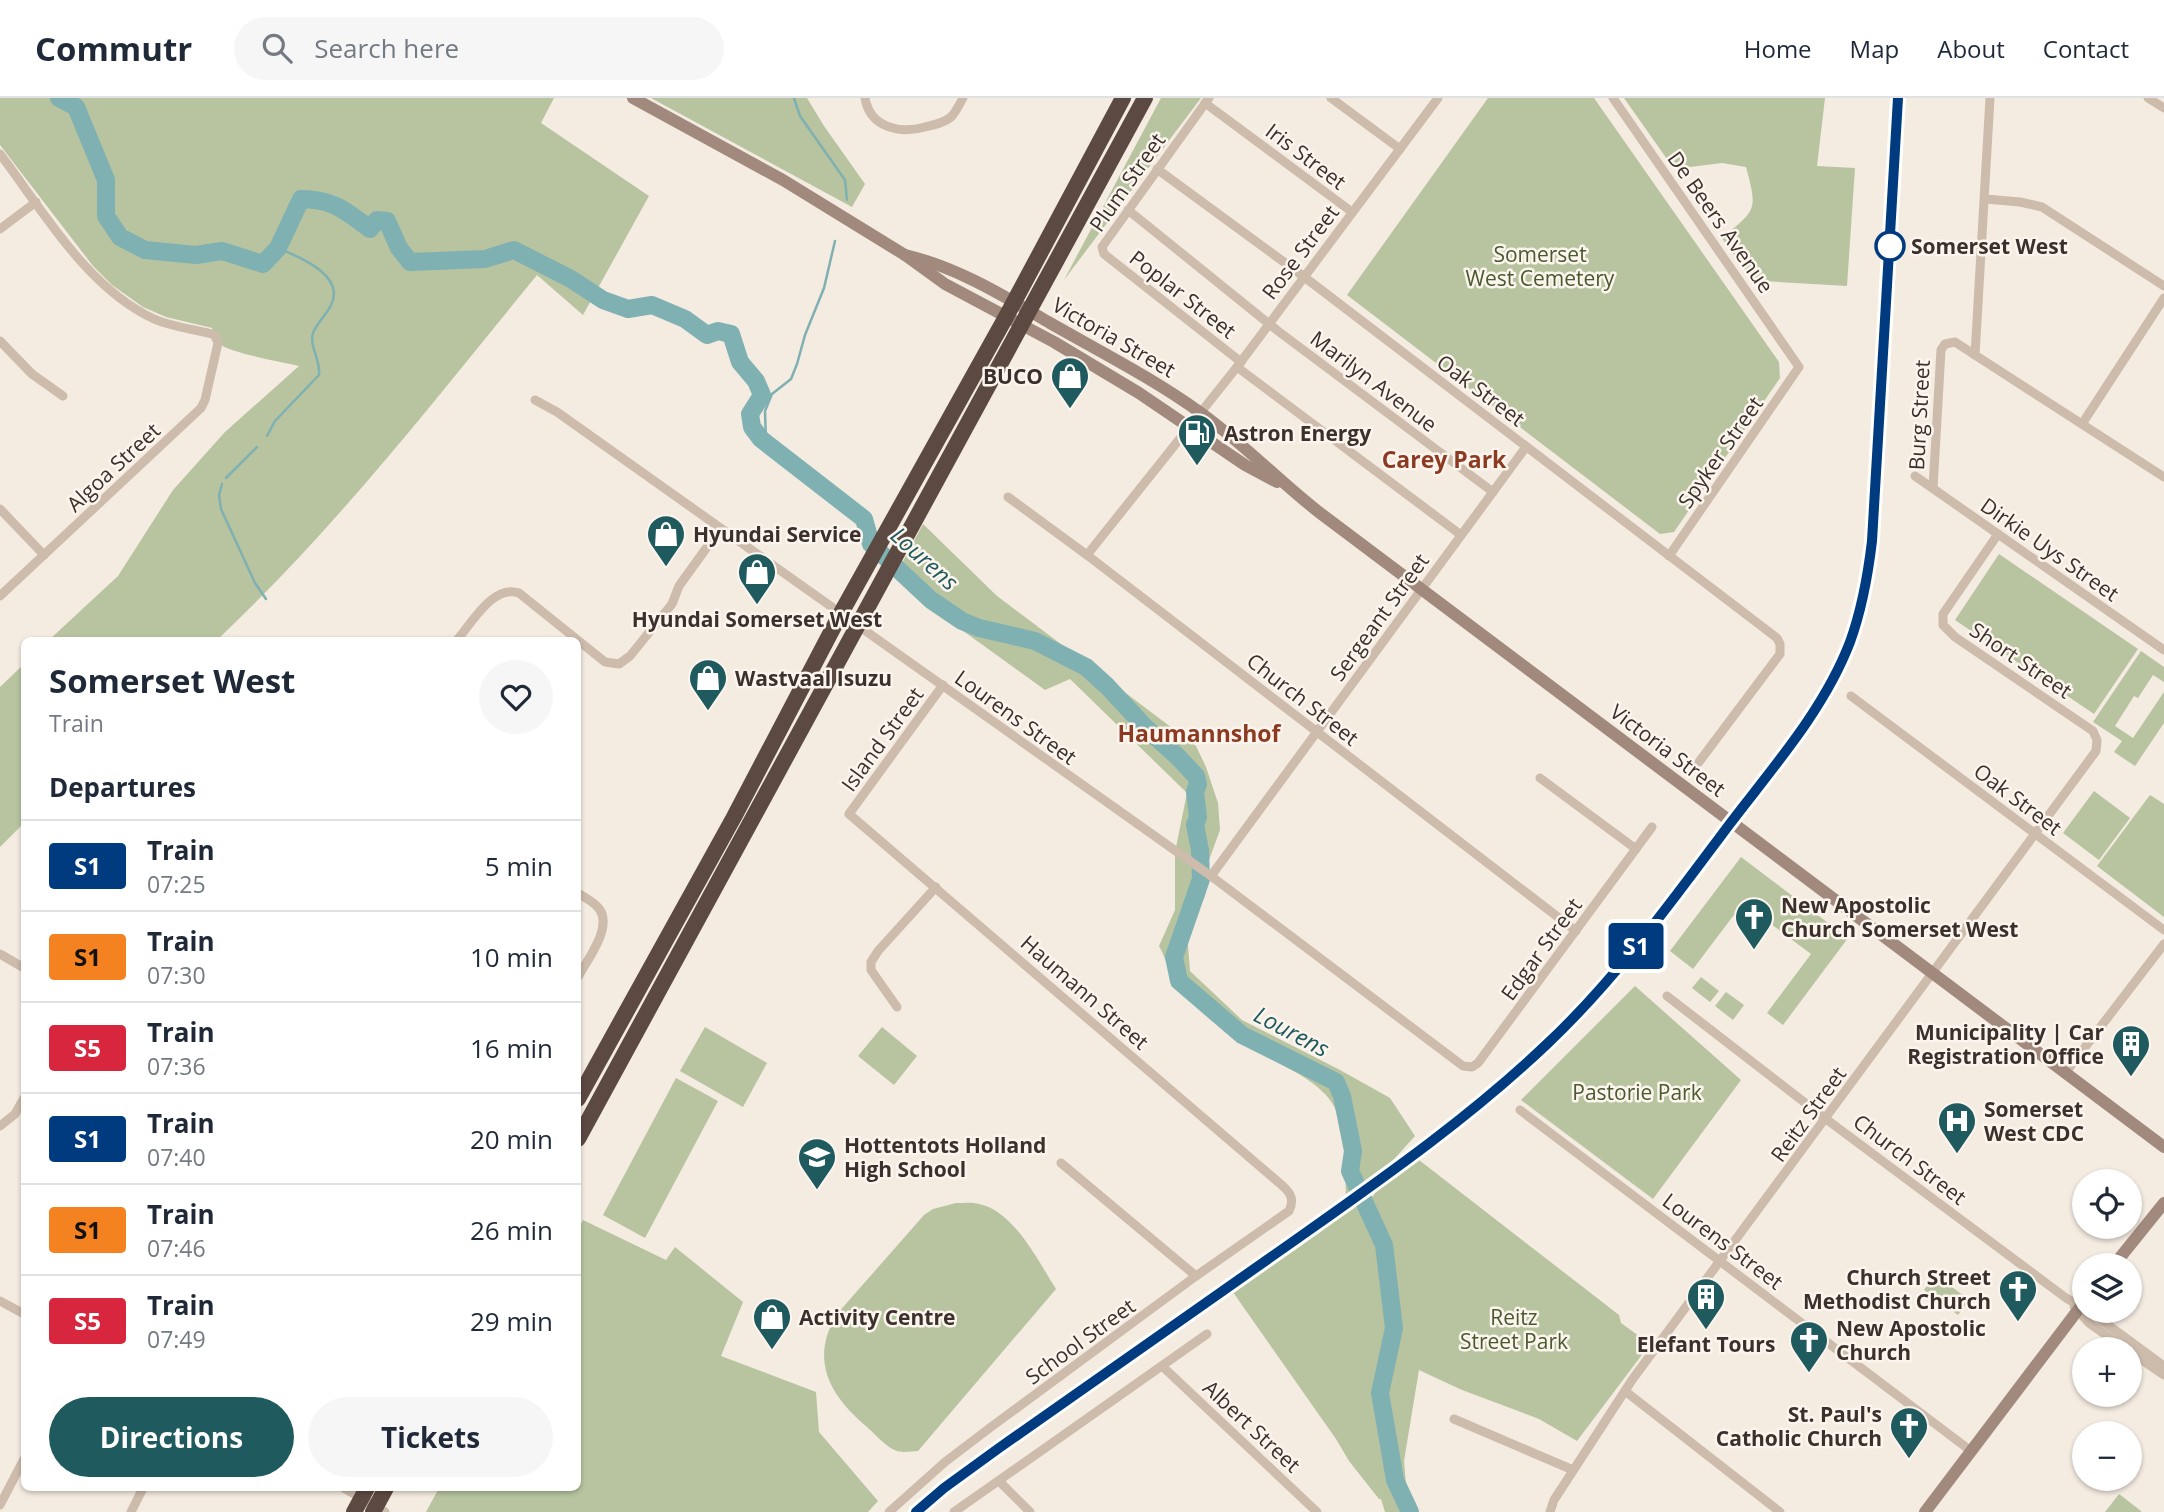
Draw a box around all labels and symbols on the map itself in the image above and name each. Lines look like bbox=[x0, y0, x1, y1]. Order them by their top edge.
street label: Iris Street bbox=[1260, 117, 1352, 195]
street label: Plum Street bbox=[1083, 127, 1171, 237]
street label: De Beers Avenue bbox=[1662, 146, 1780, 298]
street label: Rose Street bbox=[1255, 199, 1345, 305]
marker: Somerset West bbox=[1875, 231, 1905, 261]
place label: Somerset West bbox=[1911, 232, 2068, 260]
park label: Somerset West Cemetery bbox=[1466, 240, 1615, 292]
street label: Poplar Street bbox=[1124, 244, 1242, 344]
street label: Victoria Street bbox=[1047, 290, 1181, 384]
street label: Marilyn Avenue bbox=[1305, 324, 1443, 438]
street label: Oak Street bbox=[1431, 348, 1531, 432]
shop icon: BUCO bbox=[1049, 355, 1091, 410]
street label: Burg Street bbox=[1902, 359, 1936, 471]
place label: BUCO bbox=[983, 362, 1043, 390]
street label: Spyker Street bbox=[1671, 391, 1769, 513]
fuel station icon: Astron Energy bbox=[1176, 412, 1218, 467]
street label: Algoa Street bbox=[60, 416, 166, 518]
place label: Astron Energy bbox=[1224, 419, 1371, 447]
district label: Carey Park bbox=[1382, 443, 1507, 475]
street label: Dirkie Uys Street bbox=[1975, 491, 2125, 607]
shop icon: Hyundai Service bbox=[645, 513, 687, 568]
water label: Lourens bbox=[884, 519, 966, 597]
place label: Hyundai Service bbox=[693, 520, 862, 548]
street label: Sergeant Street bbox=[1323, 548, 1435, 686]
shop icon: Hyundai Somerset West bbox=[736, 551, 778, 606]
place label: Hyundai Somerset West bbox=[632, 605, 882, 633]
street label: Short Street bbox=[1965, 616, 2077, 704]
street label: Church Street bbox=[1241, 647, 1365, 751]
shop icon: Wastvaal Isuzu bbox=[687, 657, 729, 712]
street label: Lourens Street bbox=[950, 663, 1082, 771]
place label: Wastvaal Isuzu bbox=[735, 664, 892, 692]
street label: Island Street bbox=[835, 681, 929, 797]
street label: Victoria Street bbox=[1605, 697, 1731, 803]
district label: Haumannshof bbox=[1117, 717, 1282, 749]
street label: Oak Street bbox=[1968, 757, 2068, 841]
place label: New Apostolic Church Somerset West bbox=[1781, 891, 2018, 943]
street label: Edgar Street bbox=[1494, 892, 1588, 1006]
church icon: New Apostolic Church Somerset West bbox=[1733, 896, 1775, 951]
line badge: S1 bbox=[1604, 923, 1668, 969]
street label: Haumann Street bbox=[1015, 929, 1155, 1055]
water label: Lourens bbox=[1249, 998, 1335, 1064]
place label: Municipality | Car Registration Office bbox=[1907, 1018, 2104, 1070]
building icon: Municipality | Car Registration Office bbox=[2110, 1023, 2152, 1078]
street label: Reitz Street bbox=[1764, 1061, 1852, 1167]
park label: Pastorie Park bbox=[1572, 1078, 1702, 1106]
place label: Somerset West CDC bbox=[1984, 1095, 2084, 1147]
hospital icon: Somerset West CDC bbox=[1936, 1100, 1978, 1155]
street label: Church Street bbox=[1848, 1107, 1972, 1211]
place label: Hottentots Holland High School bbox=[844, 1131, 1046, 1183]
school or university icon: Hottentots Holland High School bbox=[796, 1136, 838, 1191]
street label: Lourens Street bbox=[1657, 1187, 1789, 1295]
place label: Church Street Methodist Church bbox=[1803, 1263, 1991, 1315]
church icon: Church Street Methodist Church bbox=[1997, 1268, 2039, 1323]
building icon: Elefant Tours bbox=[1685, 1276, 1727, 1331]
street label: School Street bbox=[1020, 1292, 1140, 1390]
shop icon: Activity Centre bbox=[751, 1296, 793, 1351]
place label: Activity Centre bbox=[799, 1303, 955, 1331]
park label: Reitz Street Park bbox=[1460, 1303, 1568, 1355]
place label: New Apostolic Church bbox=[1836, 1314, 1986, 1366]
church icon: New Apostolic Church bbox=[1788, 1319, 1830, 1374]
place label: Elefant Tours bbox=[1637, 1330, 1775, 1358]
street label: Albert Street bbox=[1197, 1374, 1307, 1478]
place label: St. Paul's Catholic Church bbox=[1716, 1400, 1882, 1452]
church icon: St. Paul's Catholic Church bbox=[1888, 1405, 1930, 1460]

